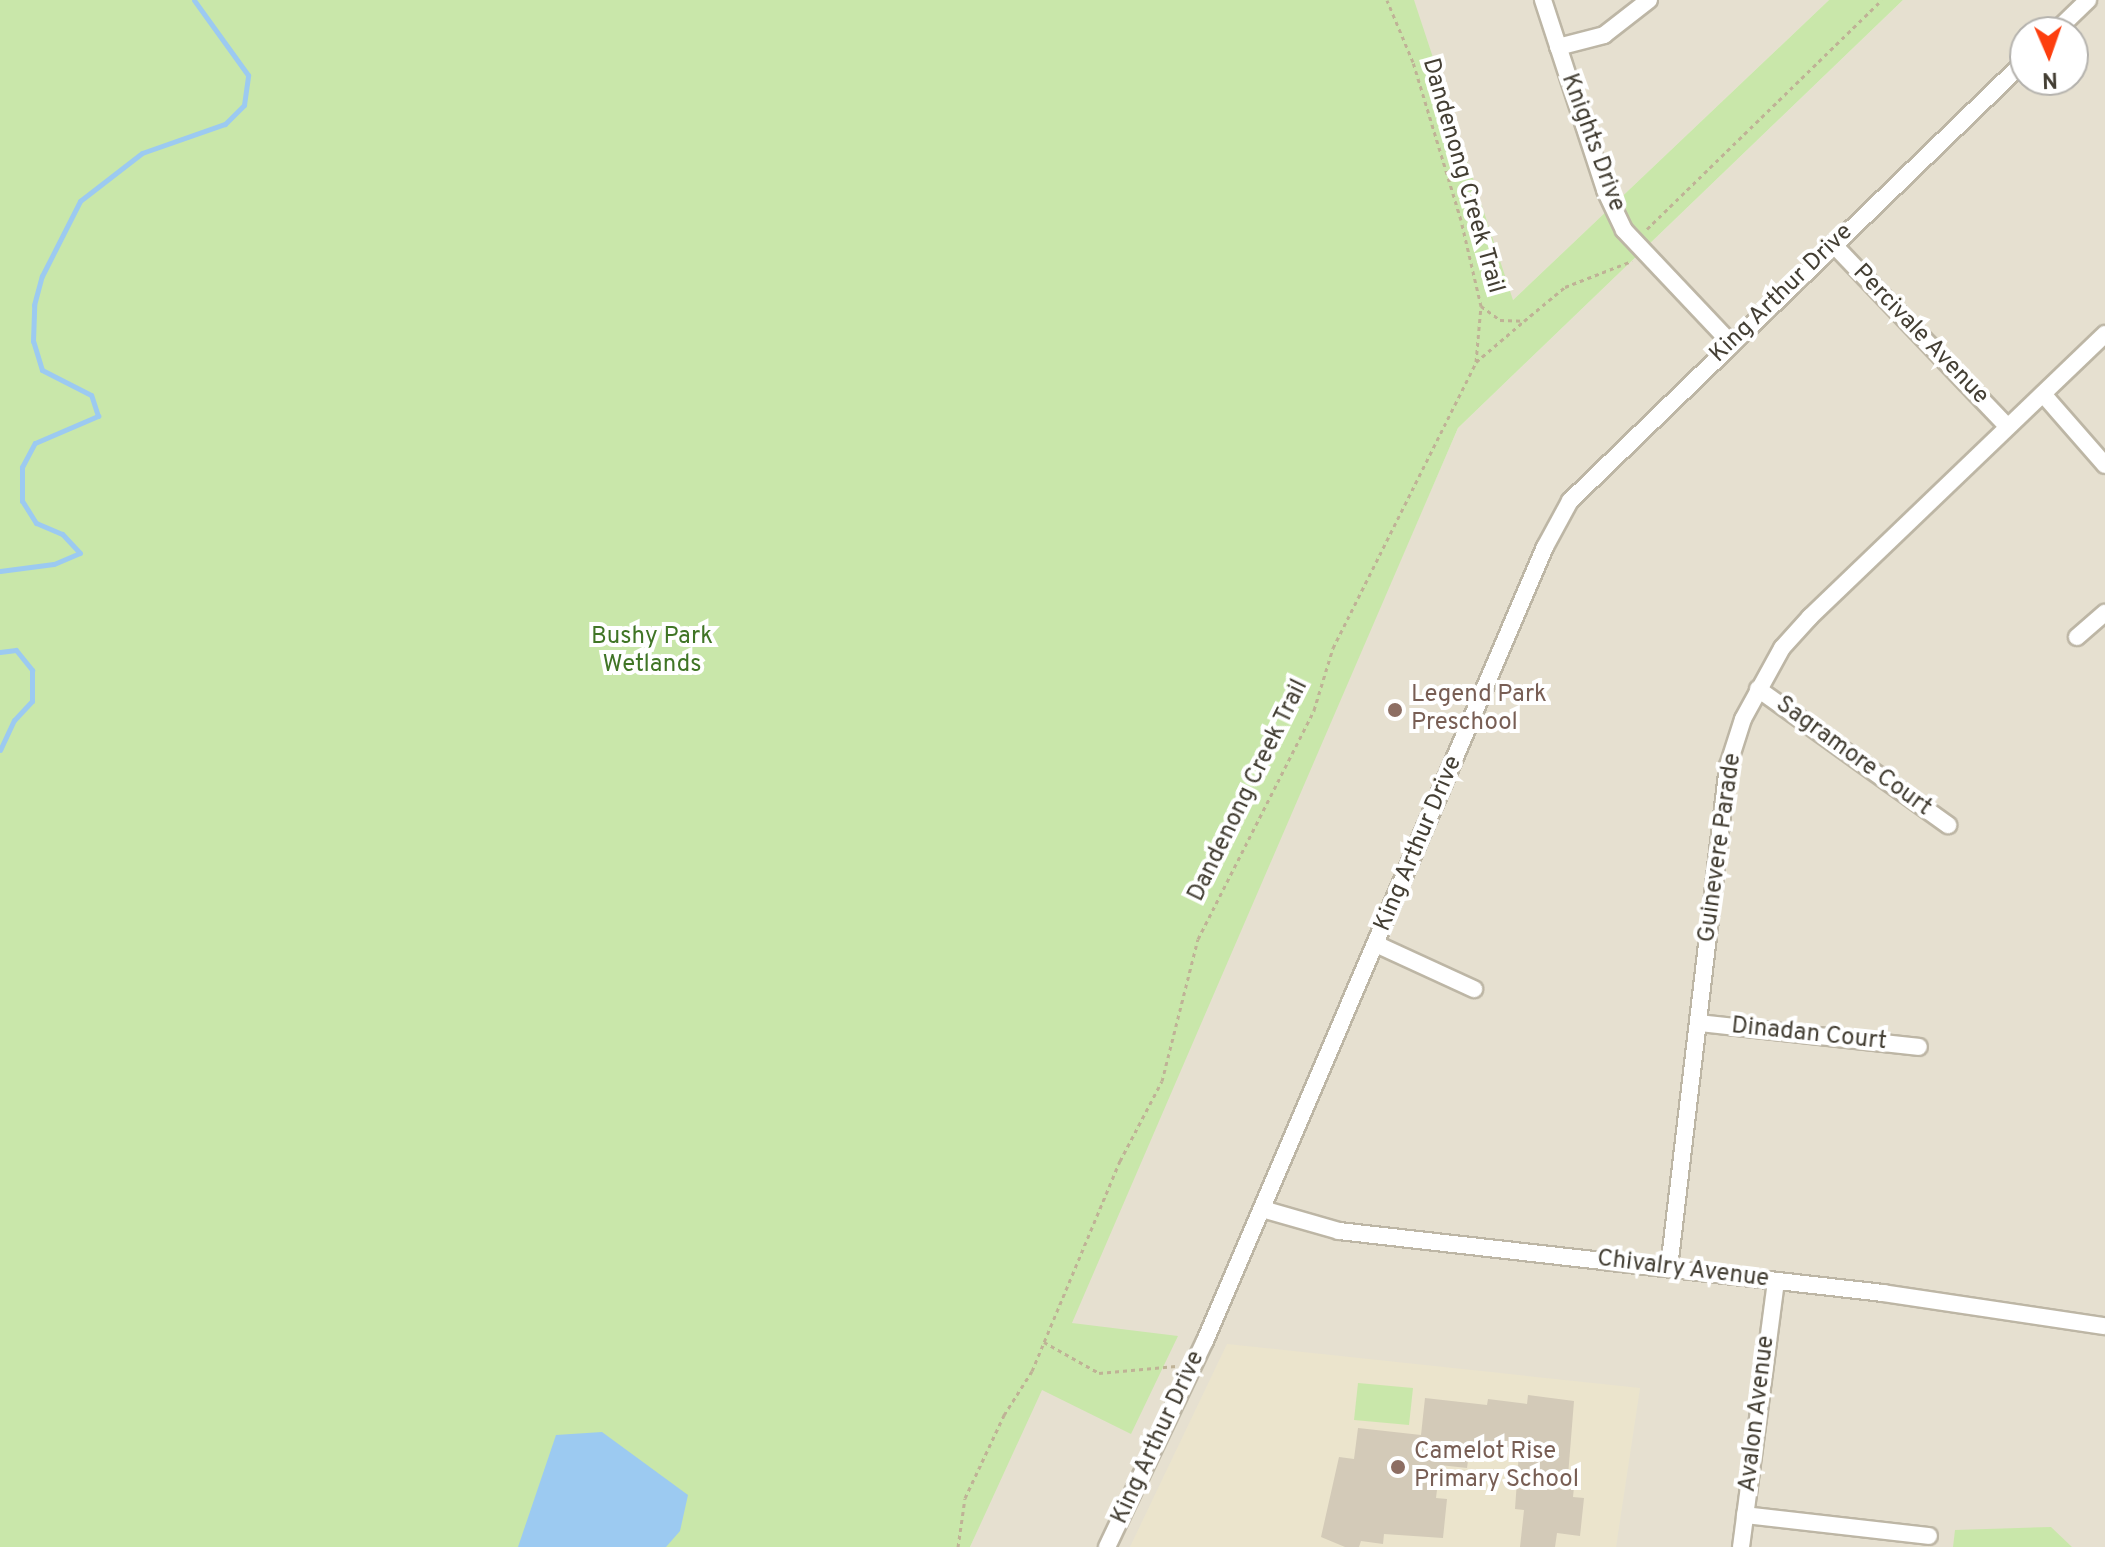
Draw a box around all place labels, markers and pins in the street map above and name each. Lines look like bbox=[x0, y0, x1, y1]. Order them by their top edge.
place label: Legend Park Preschool bbox=[1411, 682, 1547, 738]
marker: Legend Park Preschool bbox=[1386, 701, 1404, 719]
place label: Camelot Rise Primary School bbox=[1414, 1439, 1579, 1495]
marker: Camelot Rise Primary School bbox=[1389, 1458, 1407, 1476]

